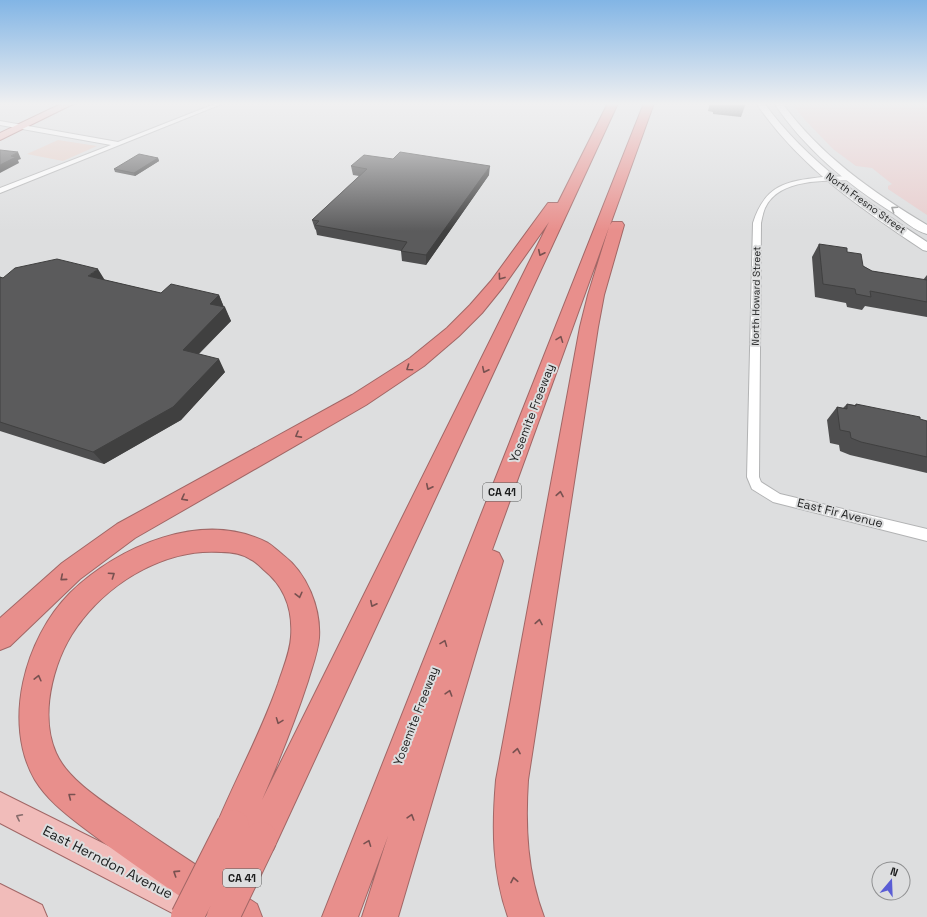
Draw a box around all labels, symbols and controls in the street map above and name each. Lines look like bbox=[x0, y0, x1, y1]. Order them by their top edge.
street label: North Fresno Street bbox=[824, 170, 909, 237]
one-way arrow bbox=[891, 206, 898, 214]
street label: North Howard Street bbox=[749, 246, 763, 346]
one-way arrow bbox=[539, 248, 546, 256]
one-way arrow bbox=[499, 273, 506, 280]
one-way arrow bbox=[556, 335, 564, 342]
street label: Yosemite Freeway bbox=[506, 361, 558, 465]
one-way arrow bbox=[406, 363, 413, 371]
one-way arrow bbox=[482, 366, 490, 373]
one-way arrow bbox=[295, 431, 302, 438]
one-way arrow bbox=[426, 483, 434, 491]
road number: CA 41 bbox=[483, 483, 521, 501]
one-way arrow bbox=[556, 491, 564, 497]
one-way arrow bbox=[181, 493, 188, 500]
street label: East Fir Avenue bbox=[796, 495, 884, 531]
one-way arrow bbox=[108, 572, 115, 580]
one-way arrow bbox=[60, 574, 68, 581]
one-way arrow bbox=[295, 592, 303, 599]
one-way arrow bbox=[370, 600, 378, 608]
one-way arrow bbox=[534, 619, 542, 626]
one-way arrow bbox=[440, 640, 448, 647]
street label: Yosemite Freeway bbox=[390, 664, 442, 768]
one-way arrow bbox=[34, 675, 42, 682]
one-way arrow bbox=[444, 689, 453, 696]
one-way arrow bbox=[275, 717, 283, 724]
one-way arrow bbox=[512, 748, 521, 754]
one-way arrow bbox=[68, 794, 75, 801]
one-way arrow bbox=[16, 814, 23, 821]
one-way arrow bbox=[406, 814, 415, 821]
street label: East Herndon Avenue bbox=[40, 821, 176, 903]
one-way arrow bbox=[363, 840, 371, 847]
north arrow bbox=[871, 861, 911, 901]
text: N bbox=[888, 864, 900, 879]
road number: CA 41 bbox=[223, 869, 261, 887]
one-way arrow bbox=[173, 871, 180, 878]
one-way arrow bbox=[511, 877, 519, 883]

